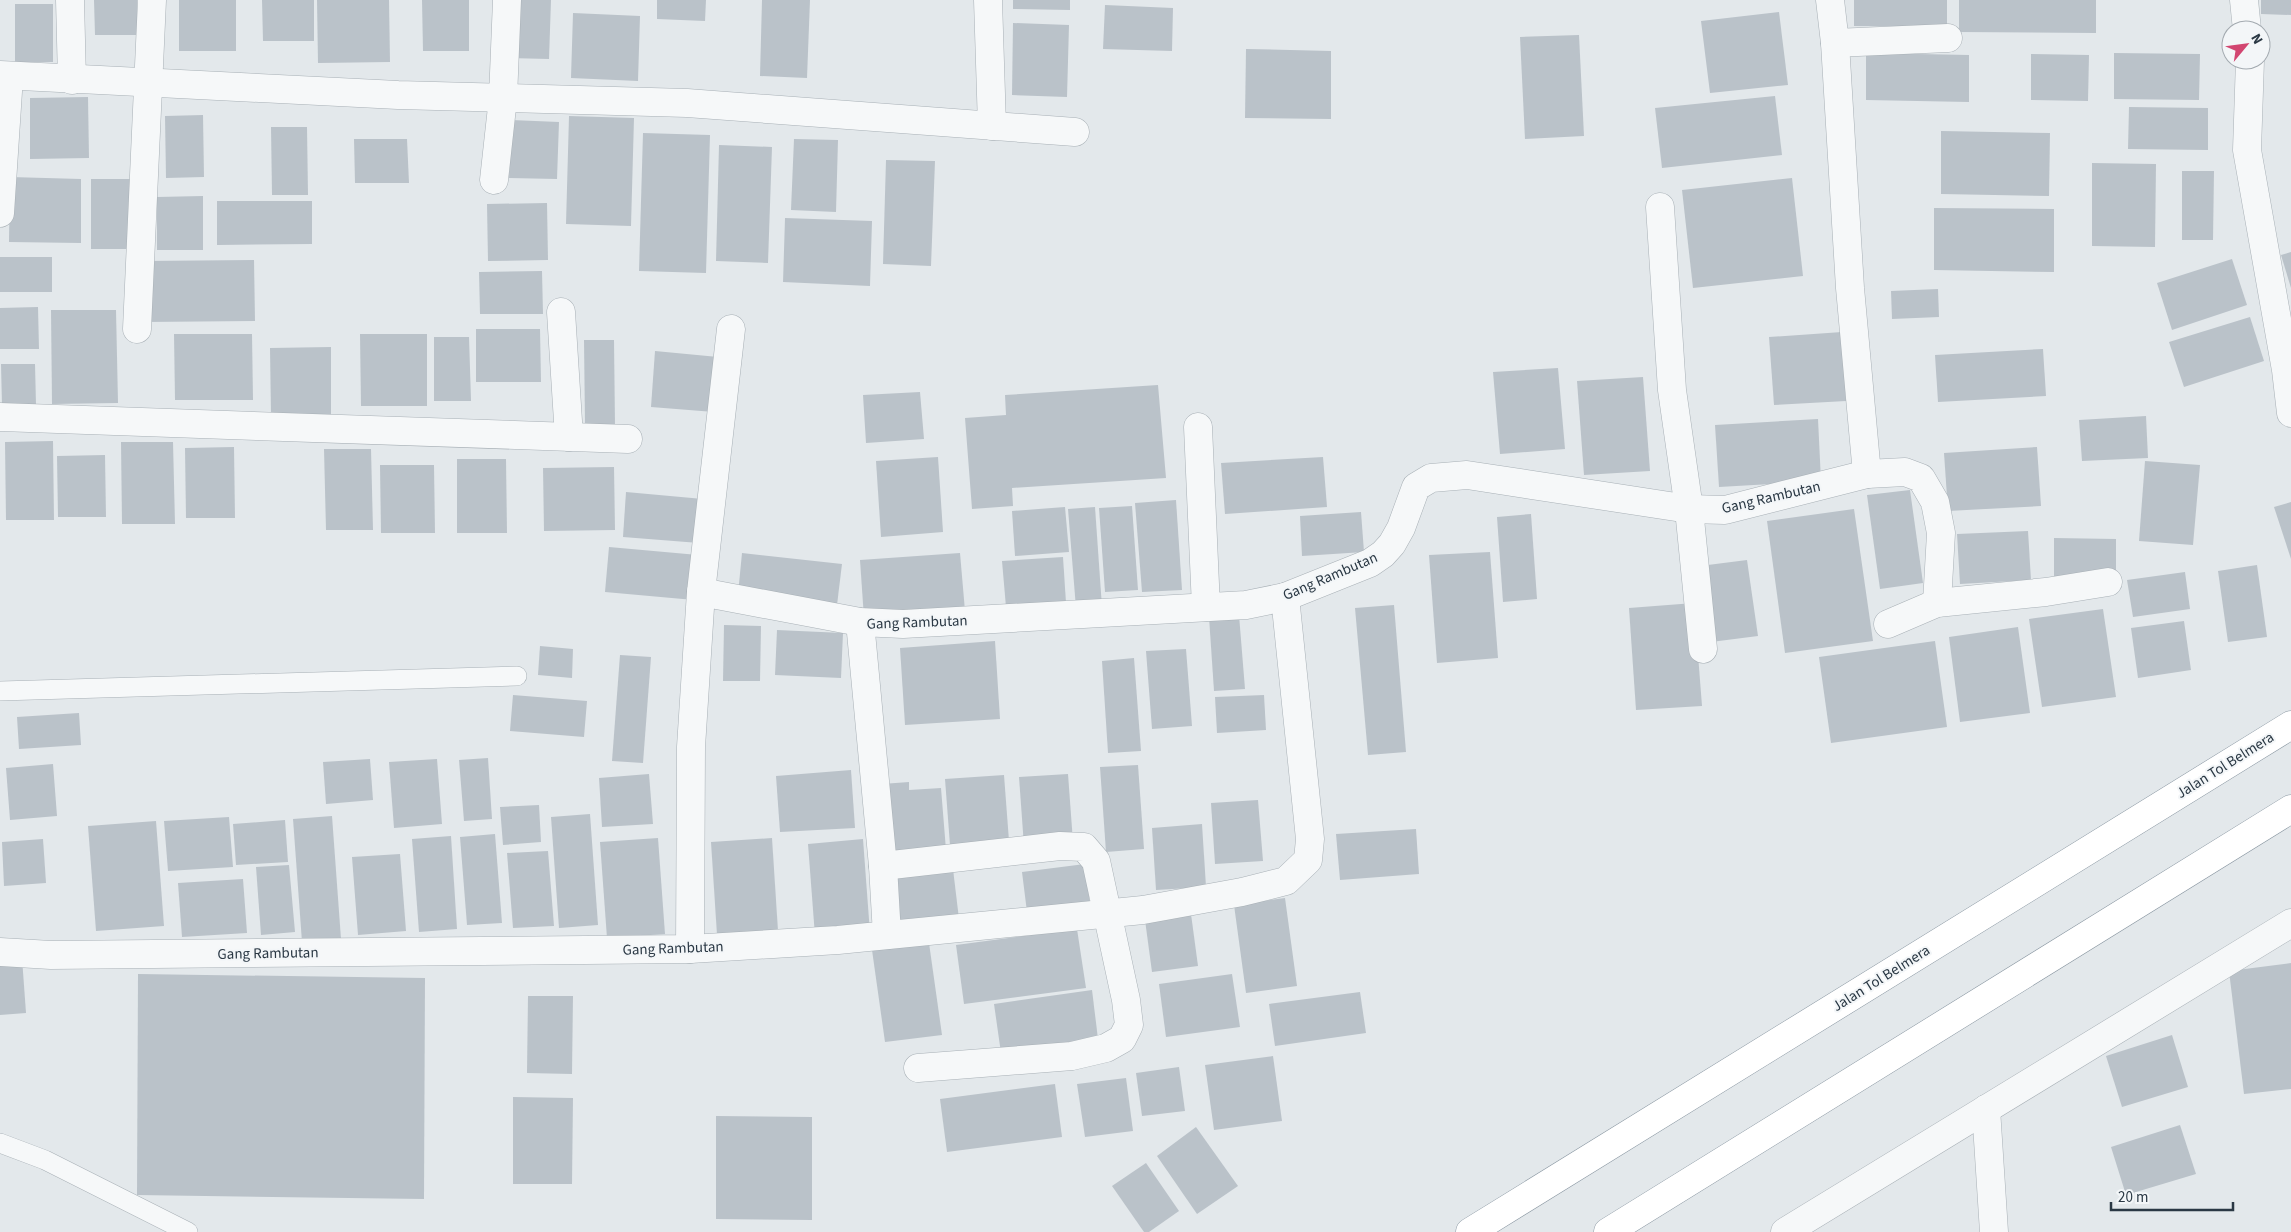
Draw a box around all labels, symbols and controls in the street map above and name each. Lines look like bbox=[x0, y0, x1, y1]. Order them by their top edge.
north arrow bbox=[2221, 20, 2271, 70]
text: N bbox=[2245, 30, 2267, 48]
street label: Gang Rambutan bbox=[1720, 476, 1823, 519]
street label: Gang Rambutan bbox=[1280, 547, 1381, 606]
street label: Gang Rambutan bbox=[866, 610, 968, 635]
street label: Jalan Tol Belmera bbox=[2172, 727, 2278, 804]
street label: Gang Rambutan bbox=[622, 936, 724, 961]
street label: Jalan Tol Belmera bbox=[1828, 940, 1934, 1017]
street label: Gang Rambutan bbox=[217, 942, 319, 965]
scale bar bbox=[2111, 1180, 2234, 1212]
text: 20 m bbox=[2118, 1187, 2148, 1208]

